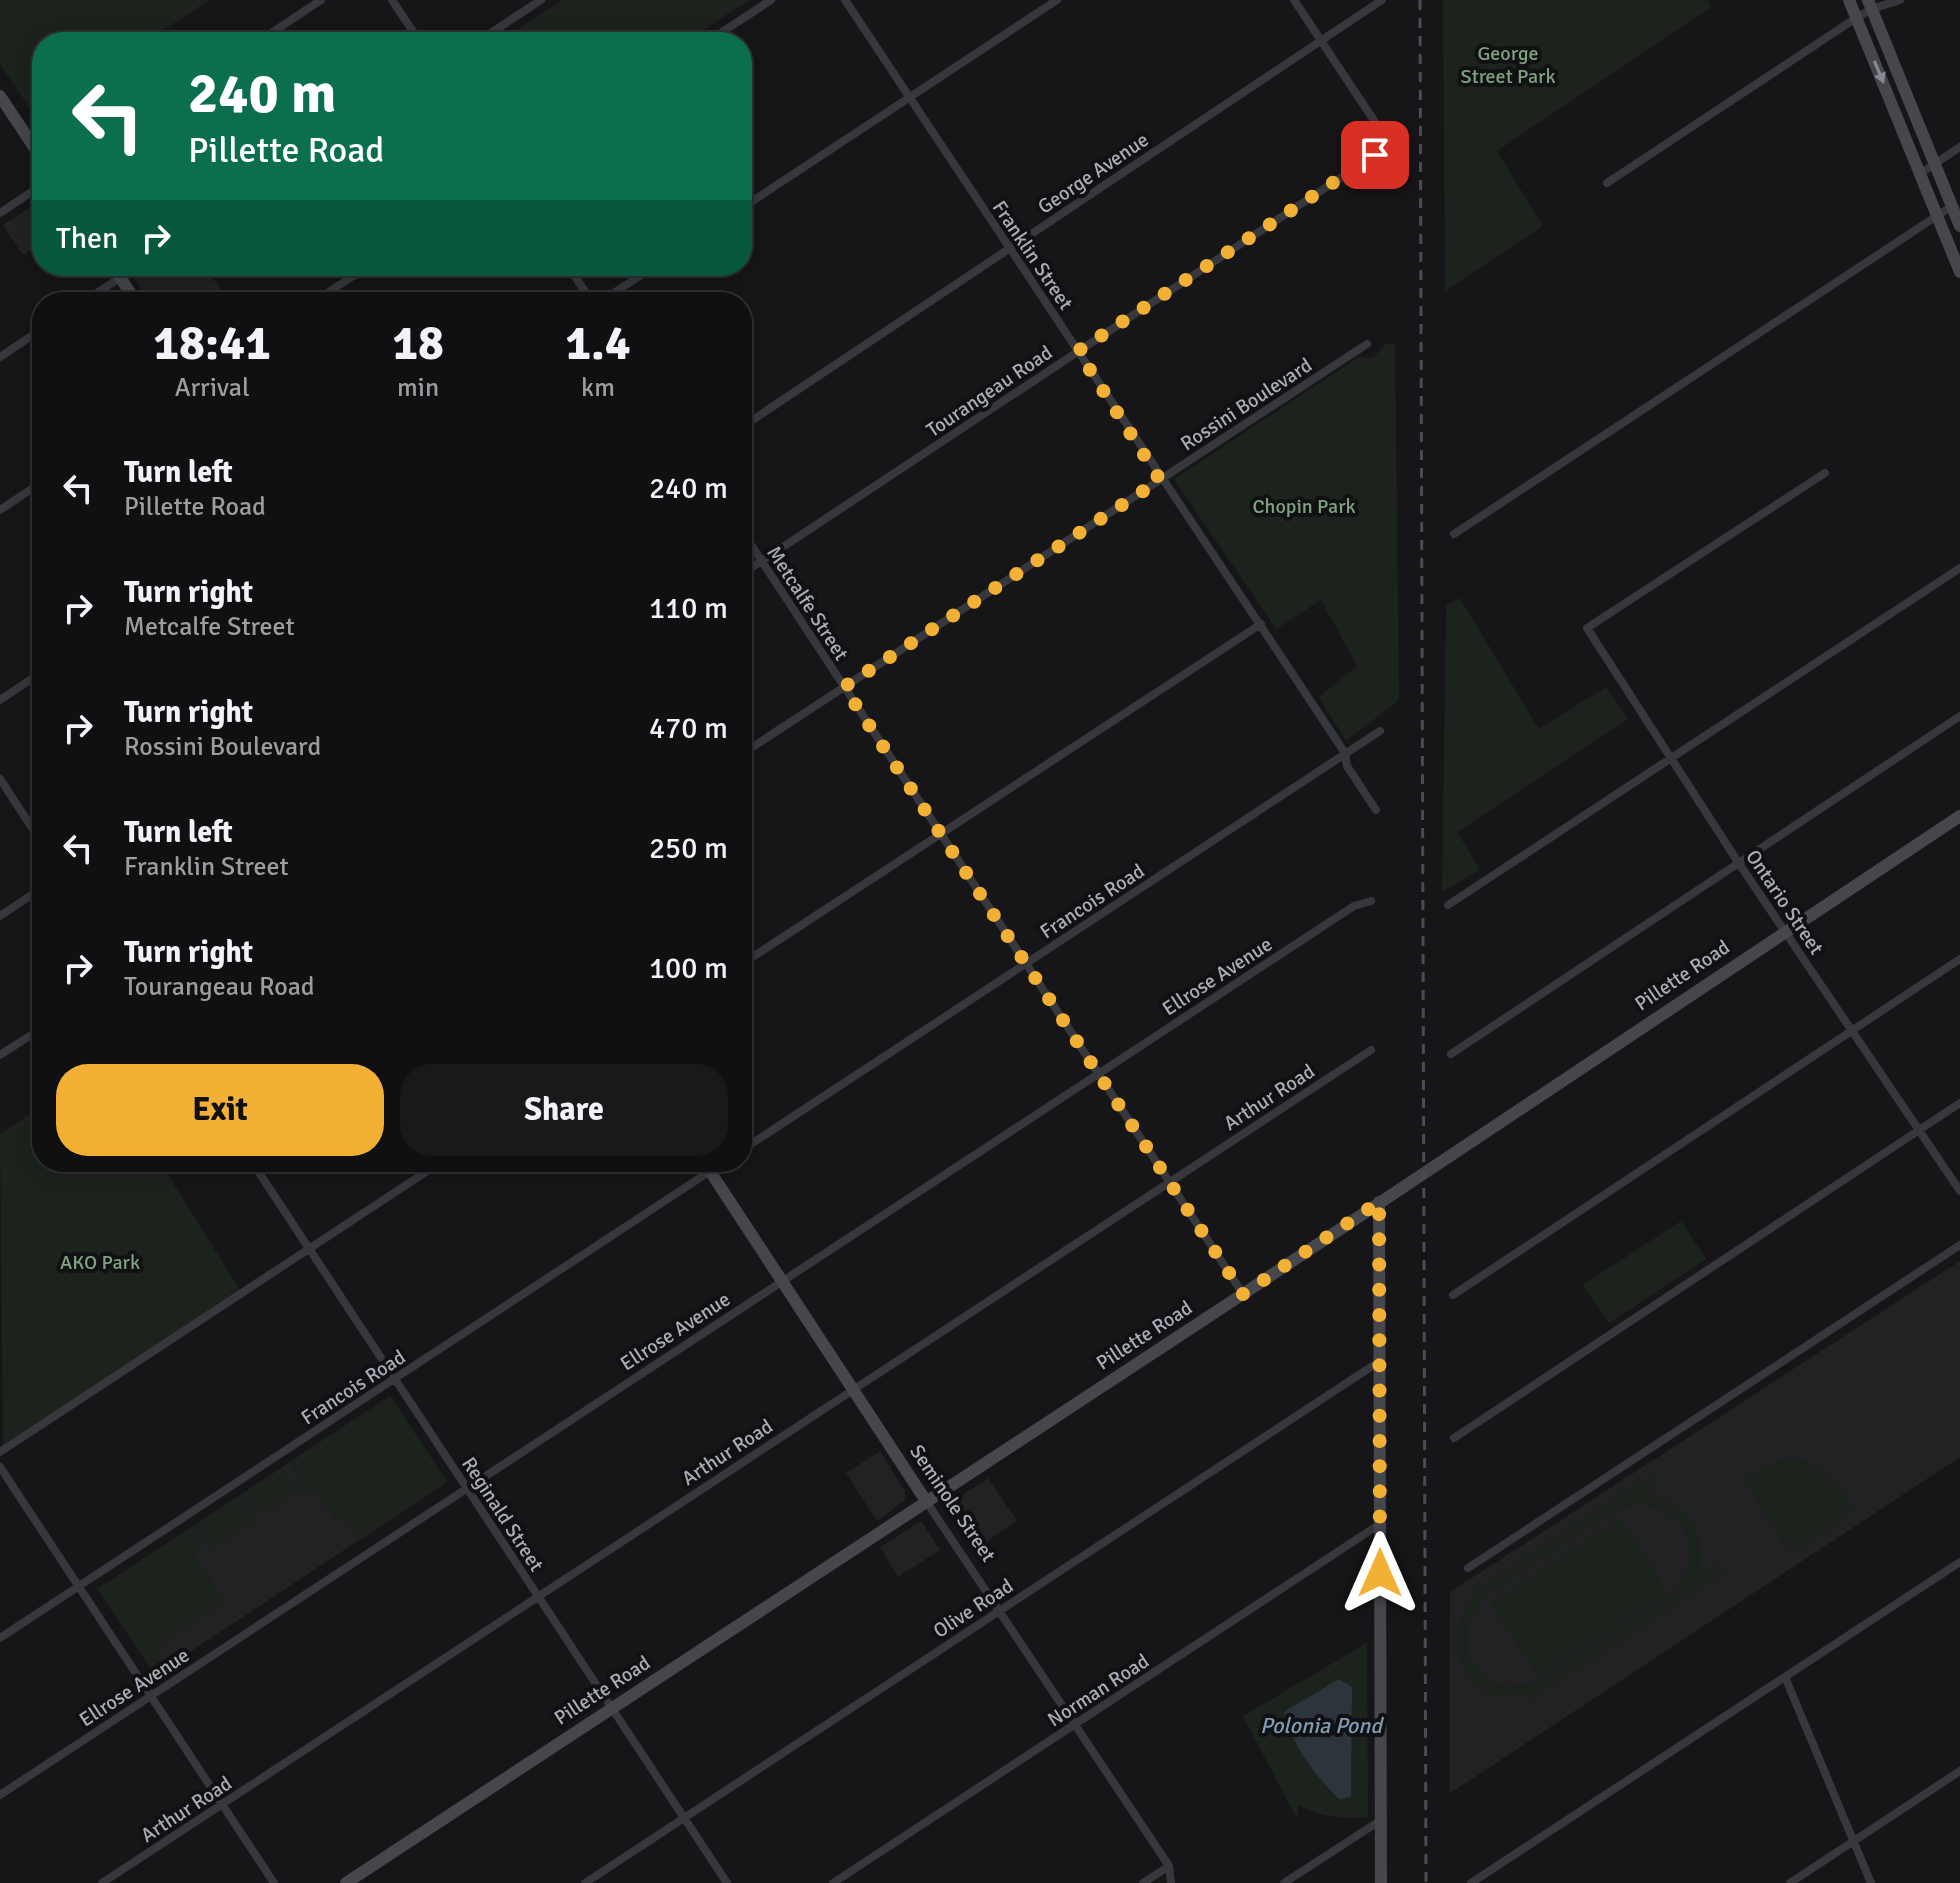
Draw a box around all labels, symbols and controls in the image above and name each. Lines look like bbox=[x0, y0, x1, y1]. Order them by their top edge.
park label: George Street Park bbox=[1461, 41, 1555, 89]
text: 240 m bbox=[188, 59, 336, 128]
one-way arrow bbox=[1872, 60, 1885, 84]
icon: left bbox=[56, 64, 160, 168]
pin bbox=[1341, 121, 1409, 189]
street label: George Avenue bbox=[1033, 127, 1153, 220]
text: Pillette Road bbox=[188, 128, 384, 173]
icon: arrive bbox=[1353, 133, 1397, 177]
street label: Franklin Street bbox=[987, 196, 1078, 315]
icon: right bbox=[134, 216, 178, 260]
text: Then bbox=[56, 220, 118, 257]
text: 18:41 bbox=[153, 314, 271, 373]
text: 18 bbox=[392, 314, 444, 373]
text: 1.4 bbox=[565, 314, 631, 373]
street label: Tourangeau Road bbox=[922, 340, 1057, 443]
street label: Rossini Boulevard bbox=[1176, 353, 1317, 456]
text: Arrival bbox=[175, 372, 250, 404]
text: min bbox=[397, 372, 439, 404]
text: km bbox=[581, 372, 615, 404]
text: Turn left bbox=[124, 454, 233, 491]
icon: left bbox=[56, 466, 100, 510]
text: 240 m bbox=[649, 470, 728, 507]
text: Pillette Road bbox=[124, 491, 266, 523]
park label: Chopin Park bbox=[1252, 494, 1356, 519]
street label: Metcalfe Street bbox=[761, 541, 854, 665]
text: Turn right bbox=[124, 574, 253, 611]
icon: right bbox=[56, 586, 100, 630]
text: 110 m bbox=[649, 590, 728, 627]
text: Metcalfe Street bbox=[124, 611, 295, 643]
text: Turn right bbox=[124, 694, 253, 731]
icon: right bbox=[56, 706, 100, 750]
text: 470 m bbox=[649, 710, 728, 747]
text: Rossini Boulevard bbox=[124, 731, 321, 763]
text: Turn left bbox=[124, 814, 233, 851]
icon: left bbox=[56, 826, 100, 870]
text: 250 m bbox=[649, 830, 728, 867]
street label: Ontario Street bbox=[1740, 845, 1829, 960]
text: Franklin Street bbox=[124, 851, 289, 883]
street label: Francois Road bbox=[1035, 858, 1149, 944]
street label: Ellrose Avenue bbox=[1158, 932, 1277, 1021]
text: Turn right bbox=[124, 934, 253, 971]
street label: Pillette Road bbox=[1630, 935, 1735, 1016]
icon: right bbox=[56, 946, 100, 990]
text: 100 m bbox=[649, 950, 728, 987]
text: Tourangeau Road bbox=[124, 971, 315, 1003]
street label: Arthur Road bbox=[1219, 1059, 1319, 1136]
button: Exit bbox=[56, 1064, 384, 1156]
button: Share bbox=[400, 1064, 728, 1156]
park label: AKO Park bbox=[60, 1250, 140, 1275]
street label: Ellrose Avenue bbox=[616, 1287, 735, 1376]
street label: Pillette Road bbox=[1092, 1295, 1197, 1376]
street label: Francois Road bbox=[296, 1344, 410, 1430]
street label: Arthur Road bbox=[677, 1414, 777, 1491]
street label: Seminole Street bbox=[904, 1440, 1001, 1567]
street label: Reginald Street bbox=[456, 1452, 549, 1576]
position arrow bbox=[1338, 1531, 1422, 1615]
street label: Olive Road bbox=[929, 1573, 1018, 1643]
street label: Ellrose Avenue bbox=[75, 1643, 194, 1732]
street label: Norman Road bbox=[1043, 1648, 1154, 1732]
street label: Pillette Road bbox=[550, 1650, 655, 1731]
water label: Polonia Pond bbox=[1260, 1712, 1384, 1739]
street label: Arthur Road bbox=[136, 1771, 236, 1848]

